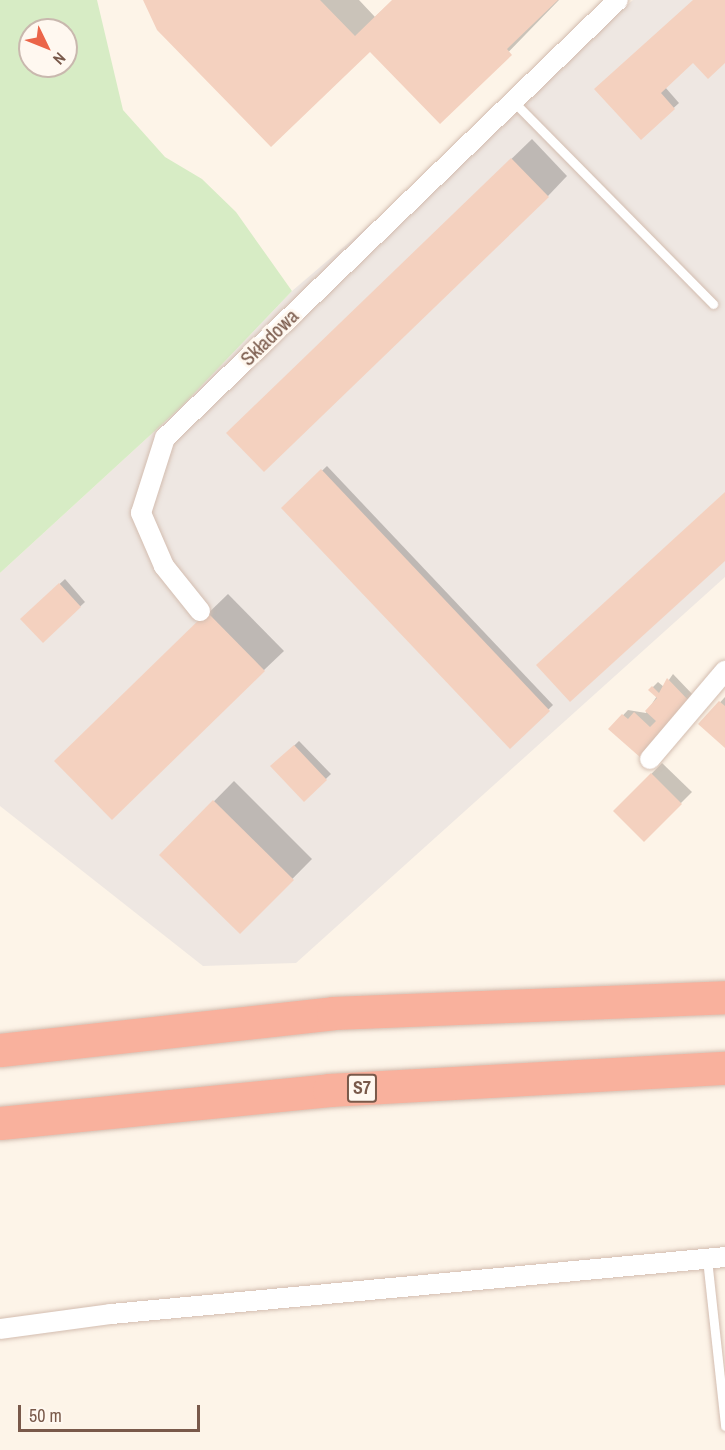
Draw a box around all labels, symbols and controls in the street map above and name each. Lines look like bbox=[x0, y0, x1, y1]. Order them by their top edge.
north arrow bbox=[18, 18, 78, 78]
text: N bbox=[48, 48, 71, 70]
street label: Składowa bbox=[235, 304, 303, 370]
road number: S7 bbox=[346, 1073, 378, 1103]
scale bar bbox=[21, 1393, 202, 1431]
text: 50 m bbox=[29, 1403, 62, 1428]

